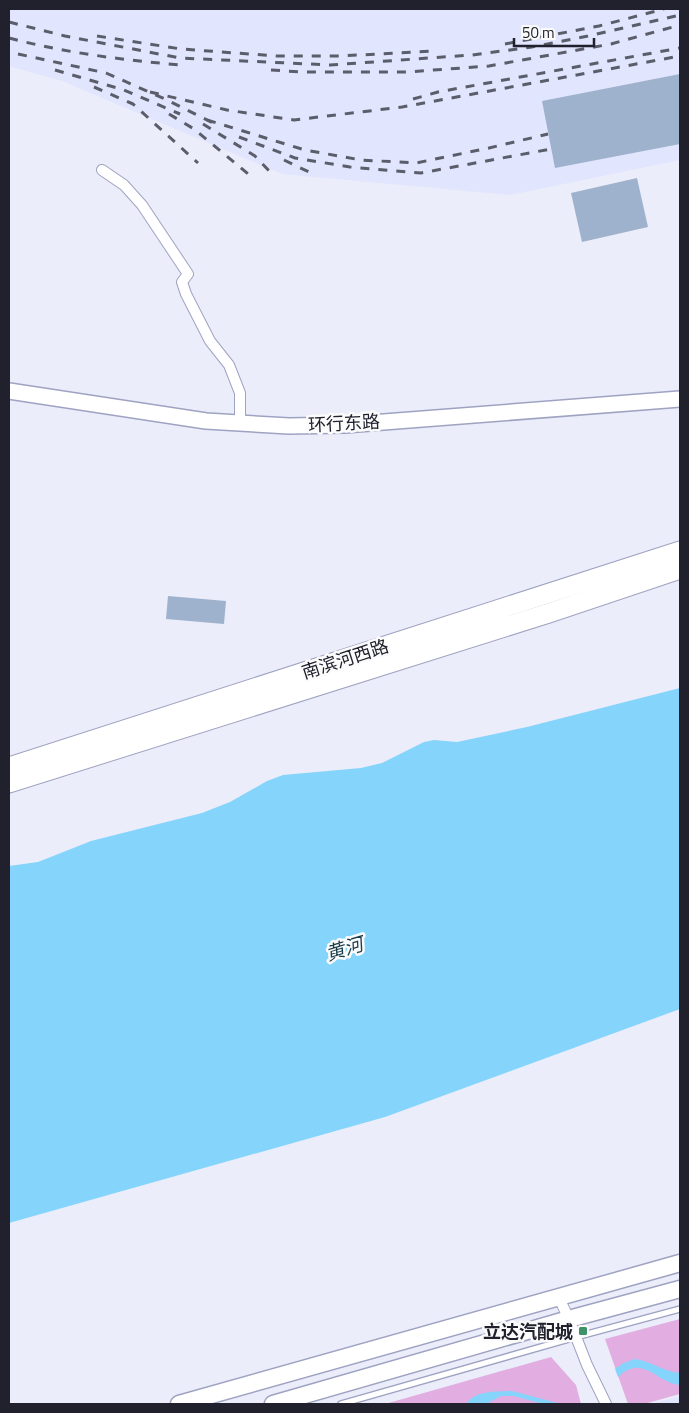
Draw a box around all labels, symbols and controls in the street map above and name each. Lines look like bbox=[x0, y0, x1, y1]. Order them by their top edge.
scale bar bbox=[514, 15, 594, 47]
text: 50 m bbox=[522, 21, 555, 44]
street label: 环行东路 bbox=[307, 408, 381, 438]
street label: 南滨河西路 bbox=[298, 632, 392, 686]
water label: 黄河 bbox=[322, 927, 370, 967]
place label: 立达汽配城 bbox=[483, 1318, 573, 1345]
marker: 立达汽配城 bbox=[577, 1325, 589, 1337]

